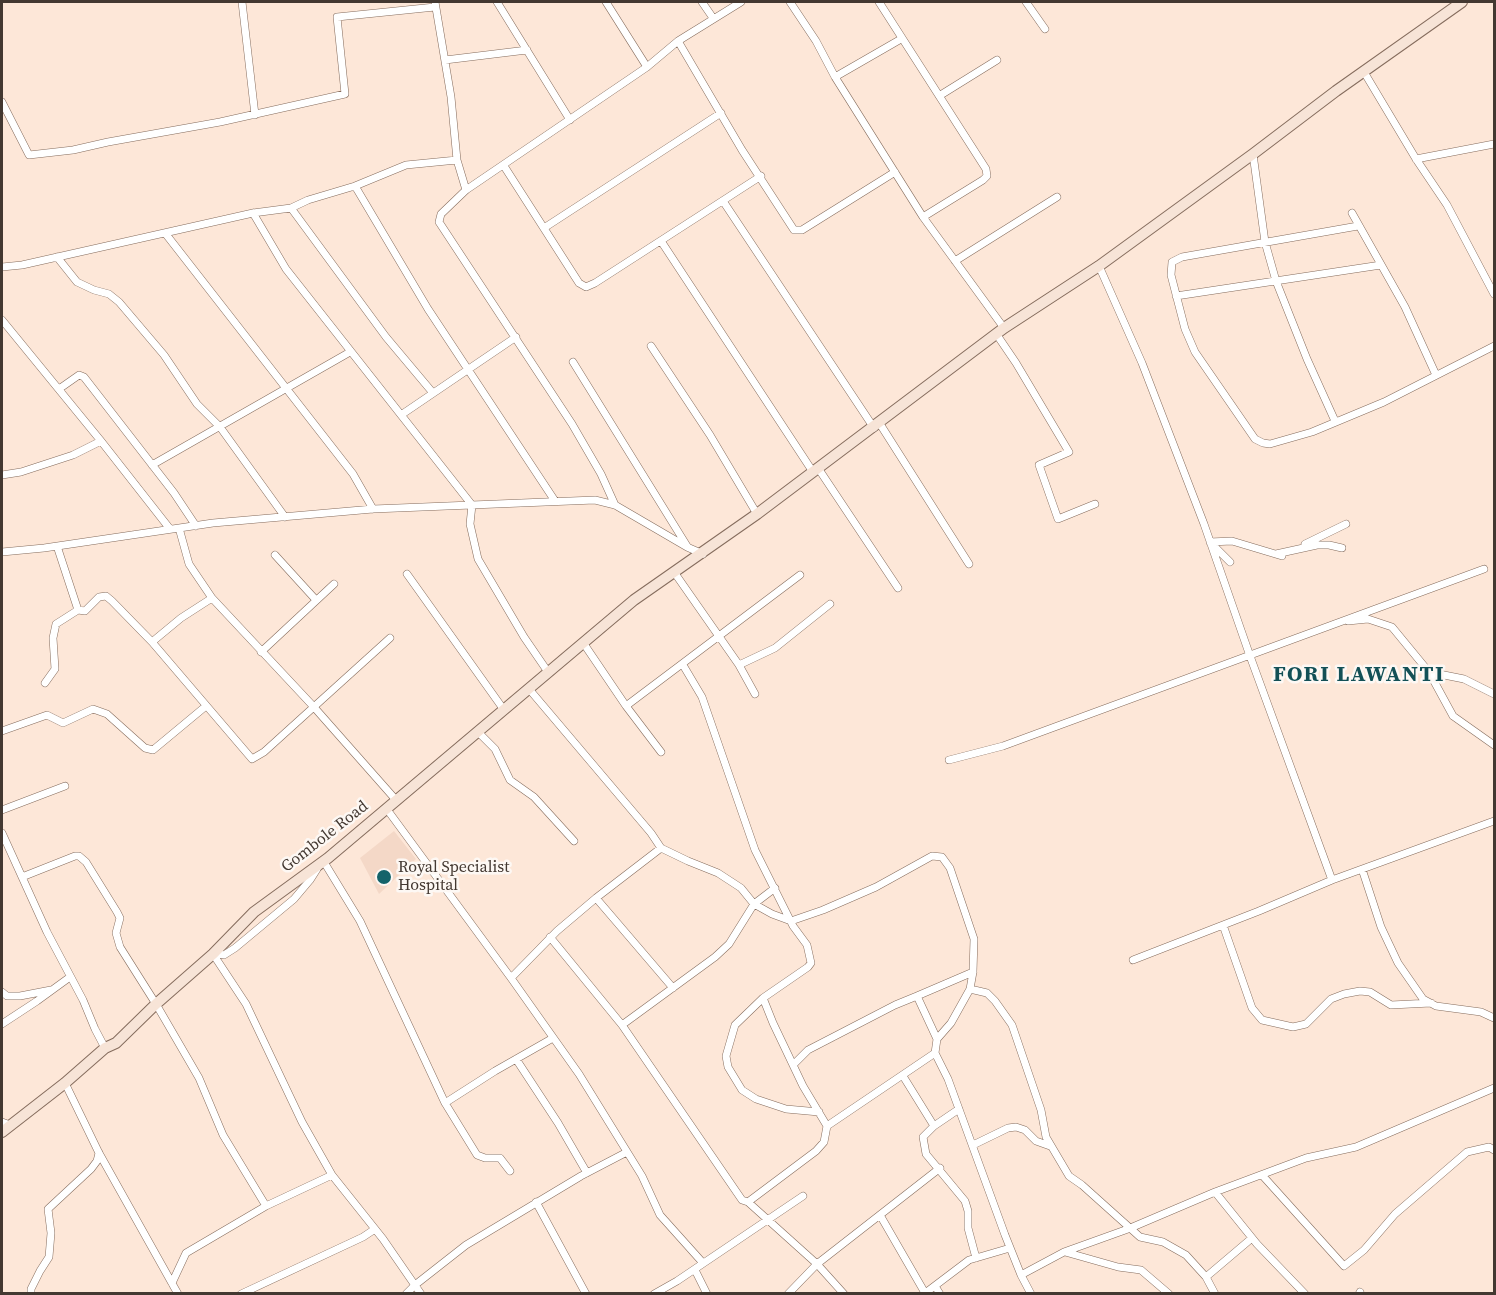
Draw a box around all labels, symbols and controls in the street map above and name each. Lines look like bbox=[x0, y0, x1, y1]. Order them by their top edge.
district label: FORI LAWANTI bbox=[1273, 662, 1445, 688]
street label: Gombole Road bbox=[278, 797, 372, 877]
place label: Royal Specialist Hospital bbox=[398, 858, 509, 896]
marker: Royal Specialist Hospital bbox=[375, 868, 393, 886]

